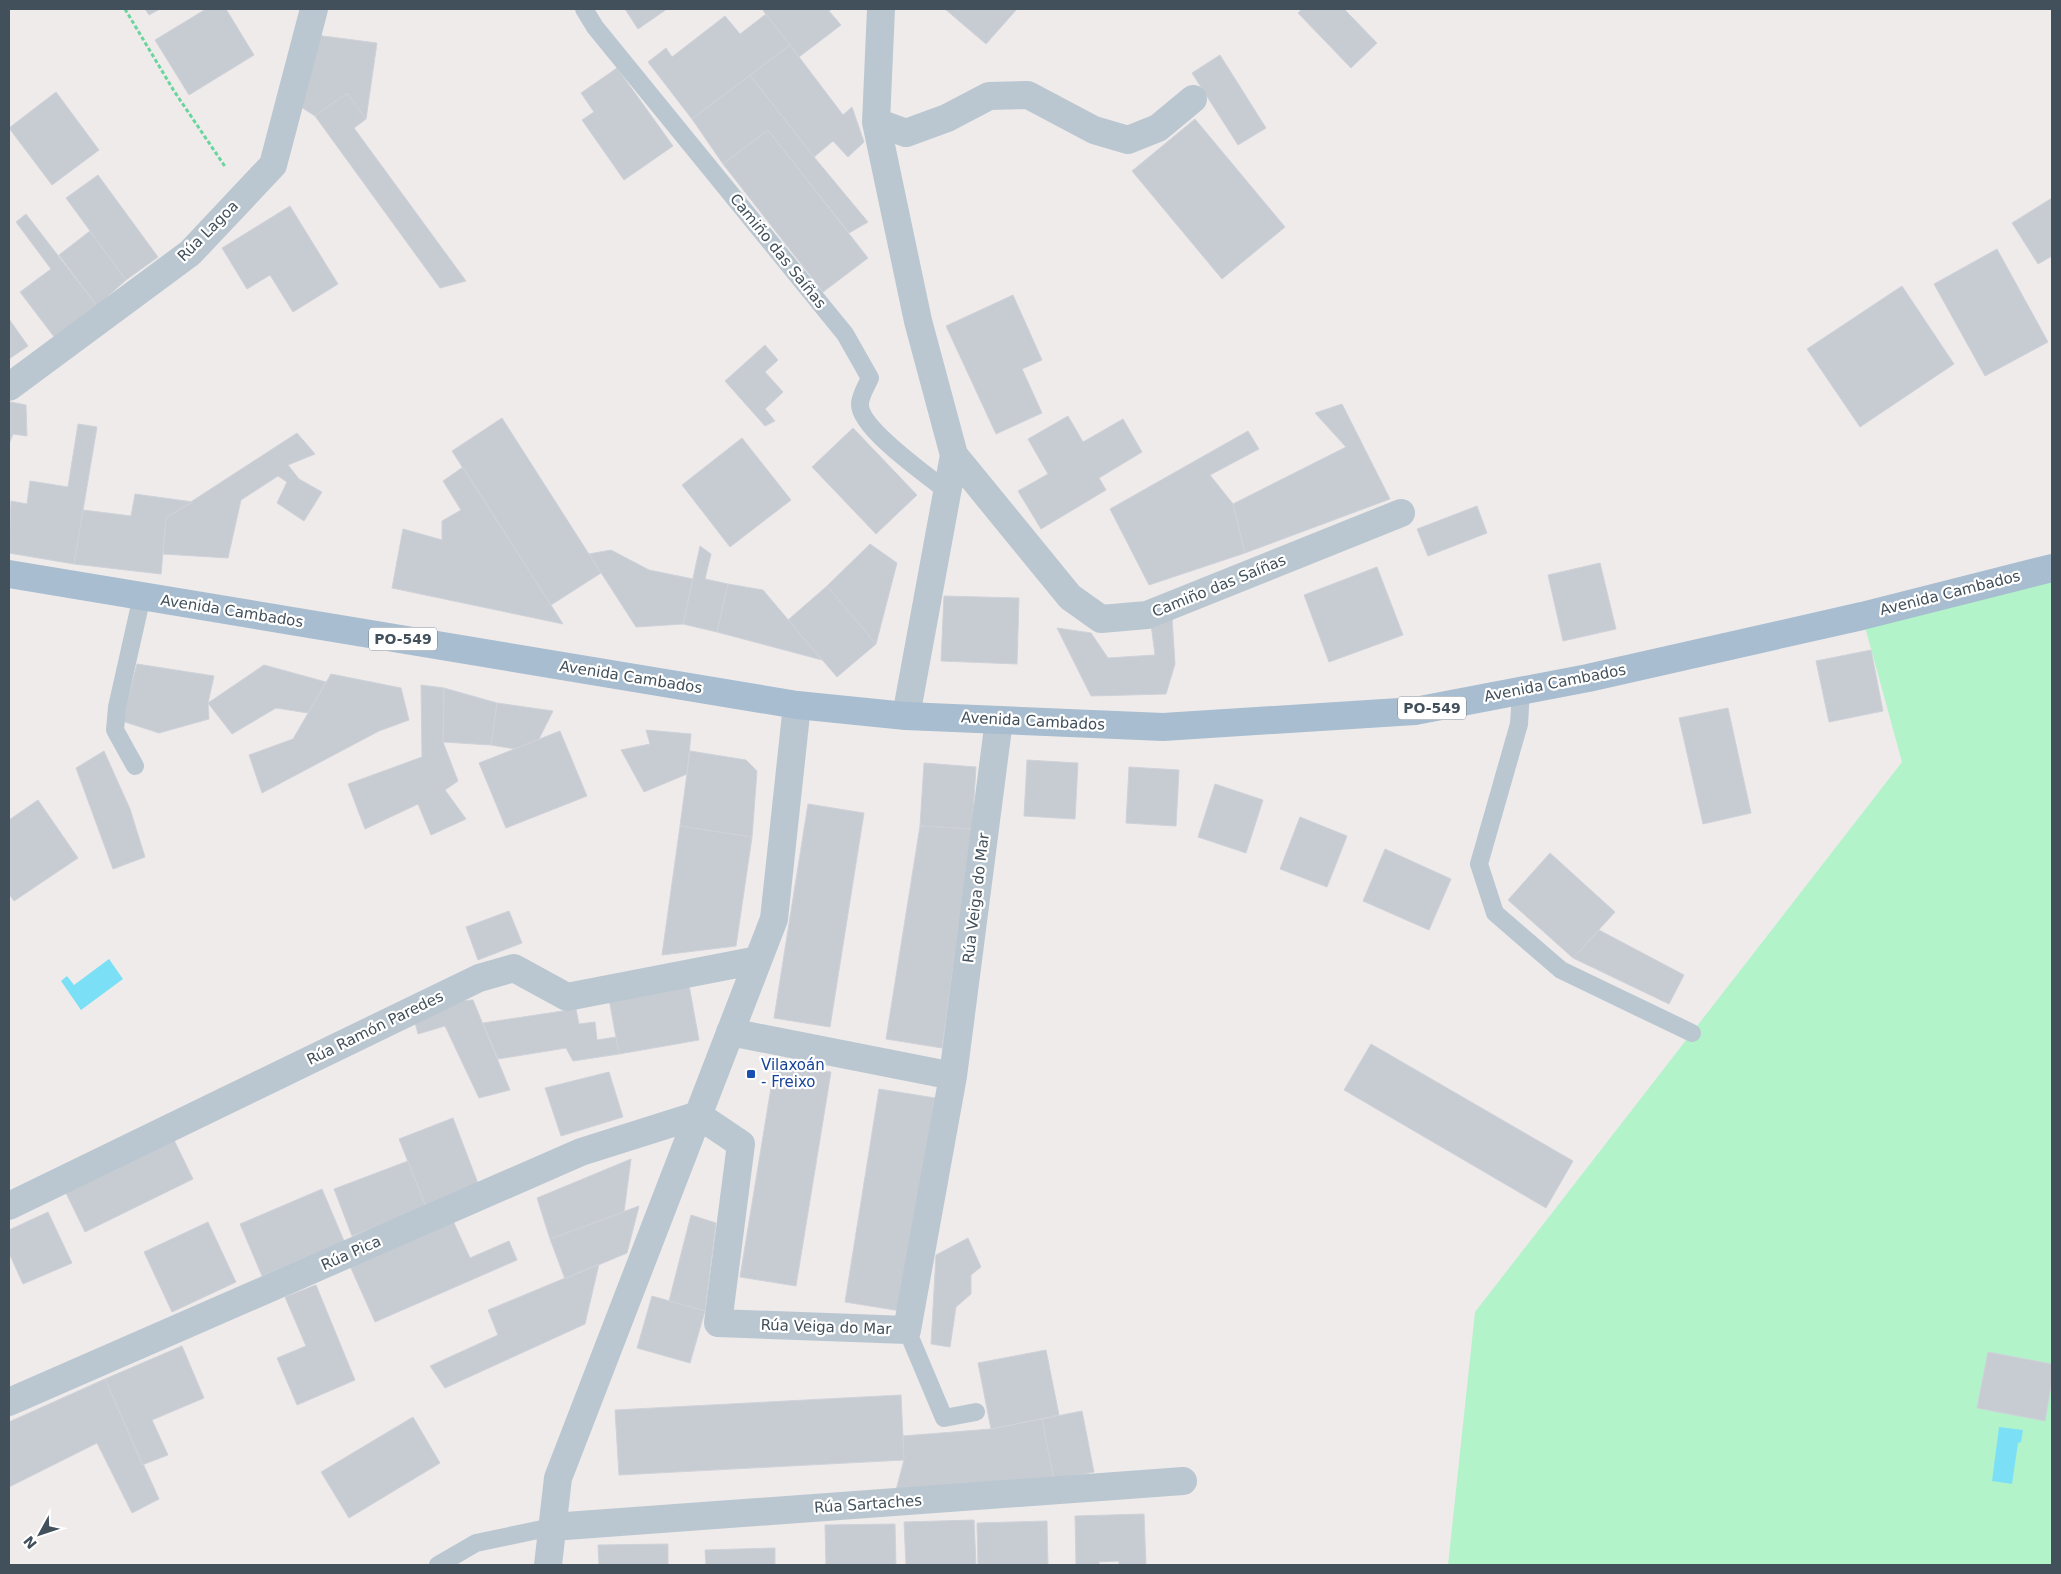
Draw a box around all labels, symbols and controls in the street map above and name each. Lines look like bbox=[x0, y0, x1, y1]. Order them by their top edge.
street label: Camiño das Saíñas bbox=[726, 190, 830, 312]
street label: Rúa Lagoa bbox=[174, 197, 242, 265]
street label: Camiño das Saíñas bbox=[1150, 551, 1289, 621]
street label: Avenida Cambados bbox=[1878, 567, 2022, 619]
street label: Avenida Cambados bbox=[159, 591, 305, 631]
road number: PO-549 bbox=[369, 628, 437, 650]
street label: Avenida Cambados bbox=[558, 657, 704, 697]
street label: Avenida Cambados bbox=[1483, 660, 1628, 706]
road number: PO-549 bbox=[1398, 696, 1466, 720]
street label: Avenida Cambados bbox=[961, 708, 1106, 734]
street label: Rúa Veiga do Mar bbox=[959, 831, 993, 964]
street label: Rúa Ramón Paredes bbox=[304, 987, 446, 1069]
place label: Vilaxoán - Freixo bbox=[761, 1056, 825, 1091]
marker: Vilaxoán - Freixo bbox=[745, 1068, 757, 1080]
street label: Rúa Pica bbox=[318, 1232, 384, 1274]
street label: Rúa Veiga do Mar bbox=[760, 1316, 893, 1338]
street label: Rúa Sartaches bbox=[814, 1491, 923, 1517]
north arrow bbox=[15, 1509, 65, 1559]
text: N bbox=[20, 1533, 40, 1552]

